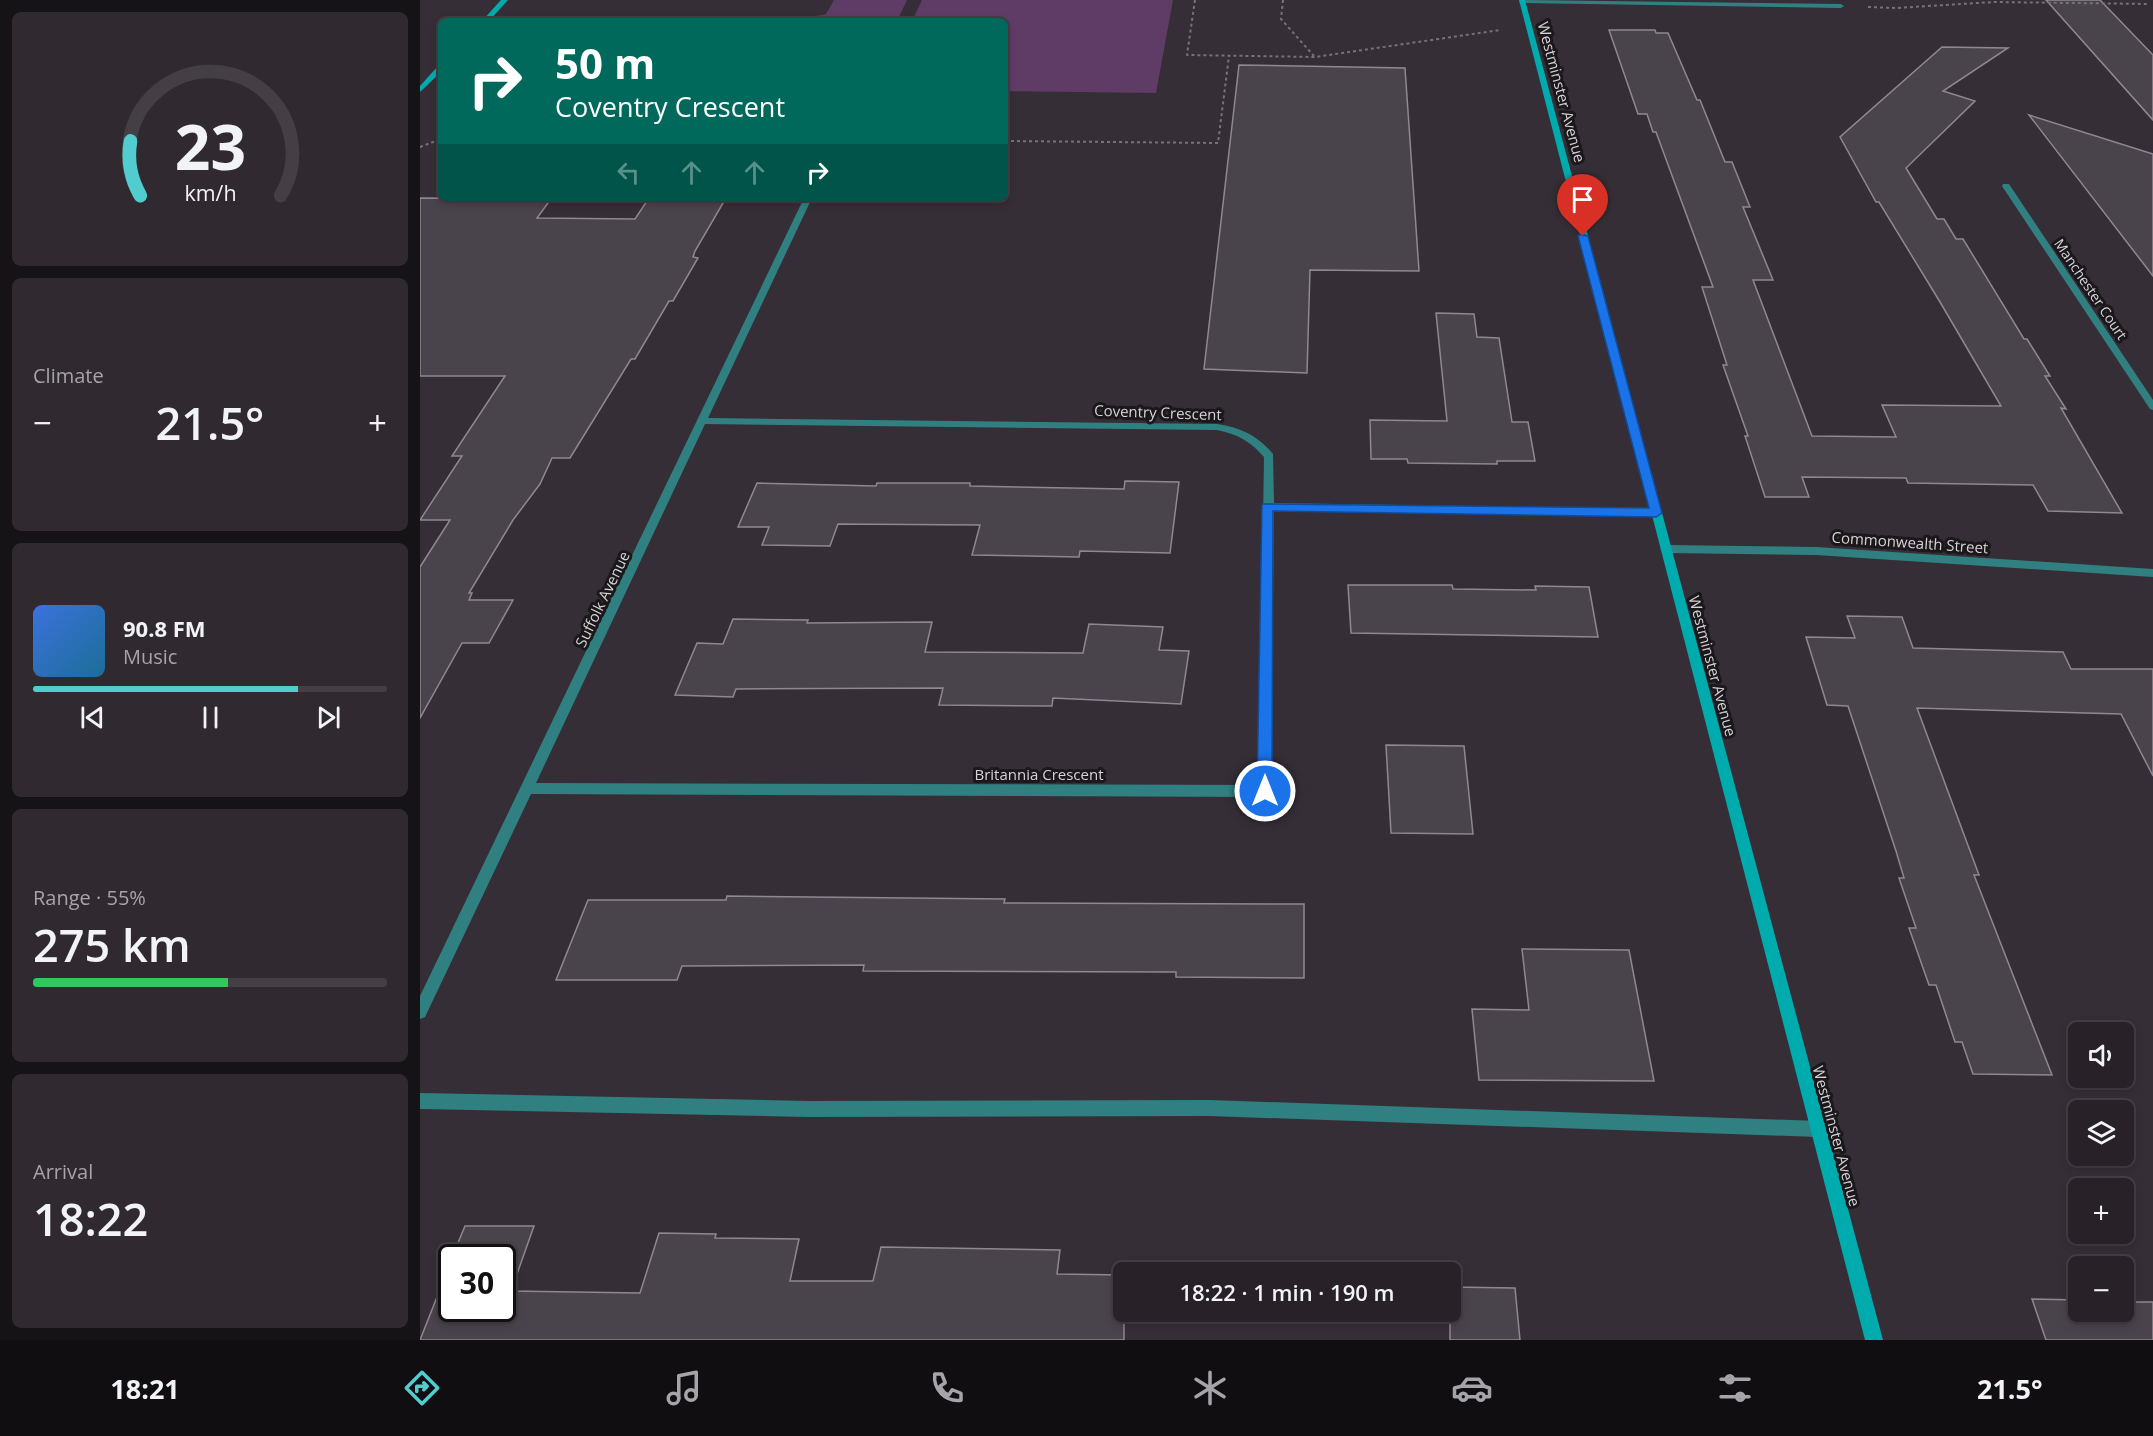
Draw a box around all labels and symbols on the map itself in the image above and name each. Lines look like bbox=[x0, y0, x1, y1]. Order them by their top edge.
street label: Westminster Avenue bbox=[1534, 19, 1590, 165]
pin bbox=[1557, 174, 1608, 236]
street label: Manchester Court bbox=[2050, 235, 2132, 343]
street label: Coventry Crescent bbox=[1094, 400, 1222, 424]
street label: Commonwealth Street bbox=[1831, 527, 1989, 557]
street label: Suffolk Avenue bbox=[570, 548, 634, 650]
street label: Westminster Avenue bbox=[1685, 593, 1741, 739]
position arrow bbox=[1233, 759, 1297, 823]
street label: Britannia Crescent bbox=[974, 764, 1104, 784]
street label: Westminster Avenue bbox=[1809, 1063, 1865, 1209]
speed limit sign: 30 bbox=[438, 1244, 516, 1322]

